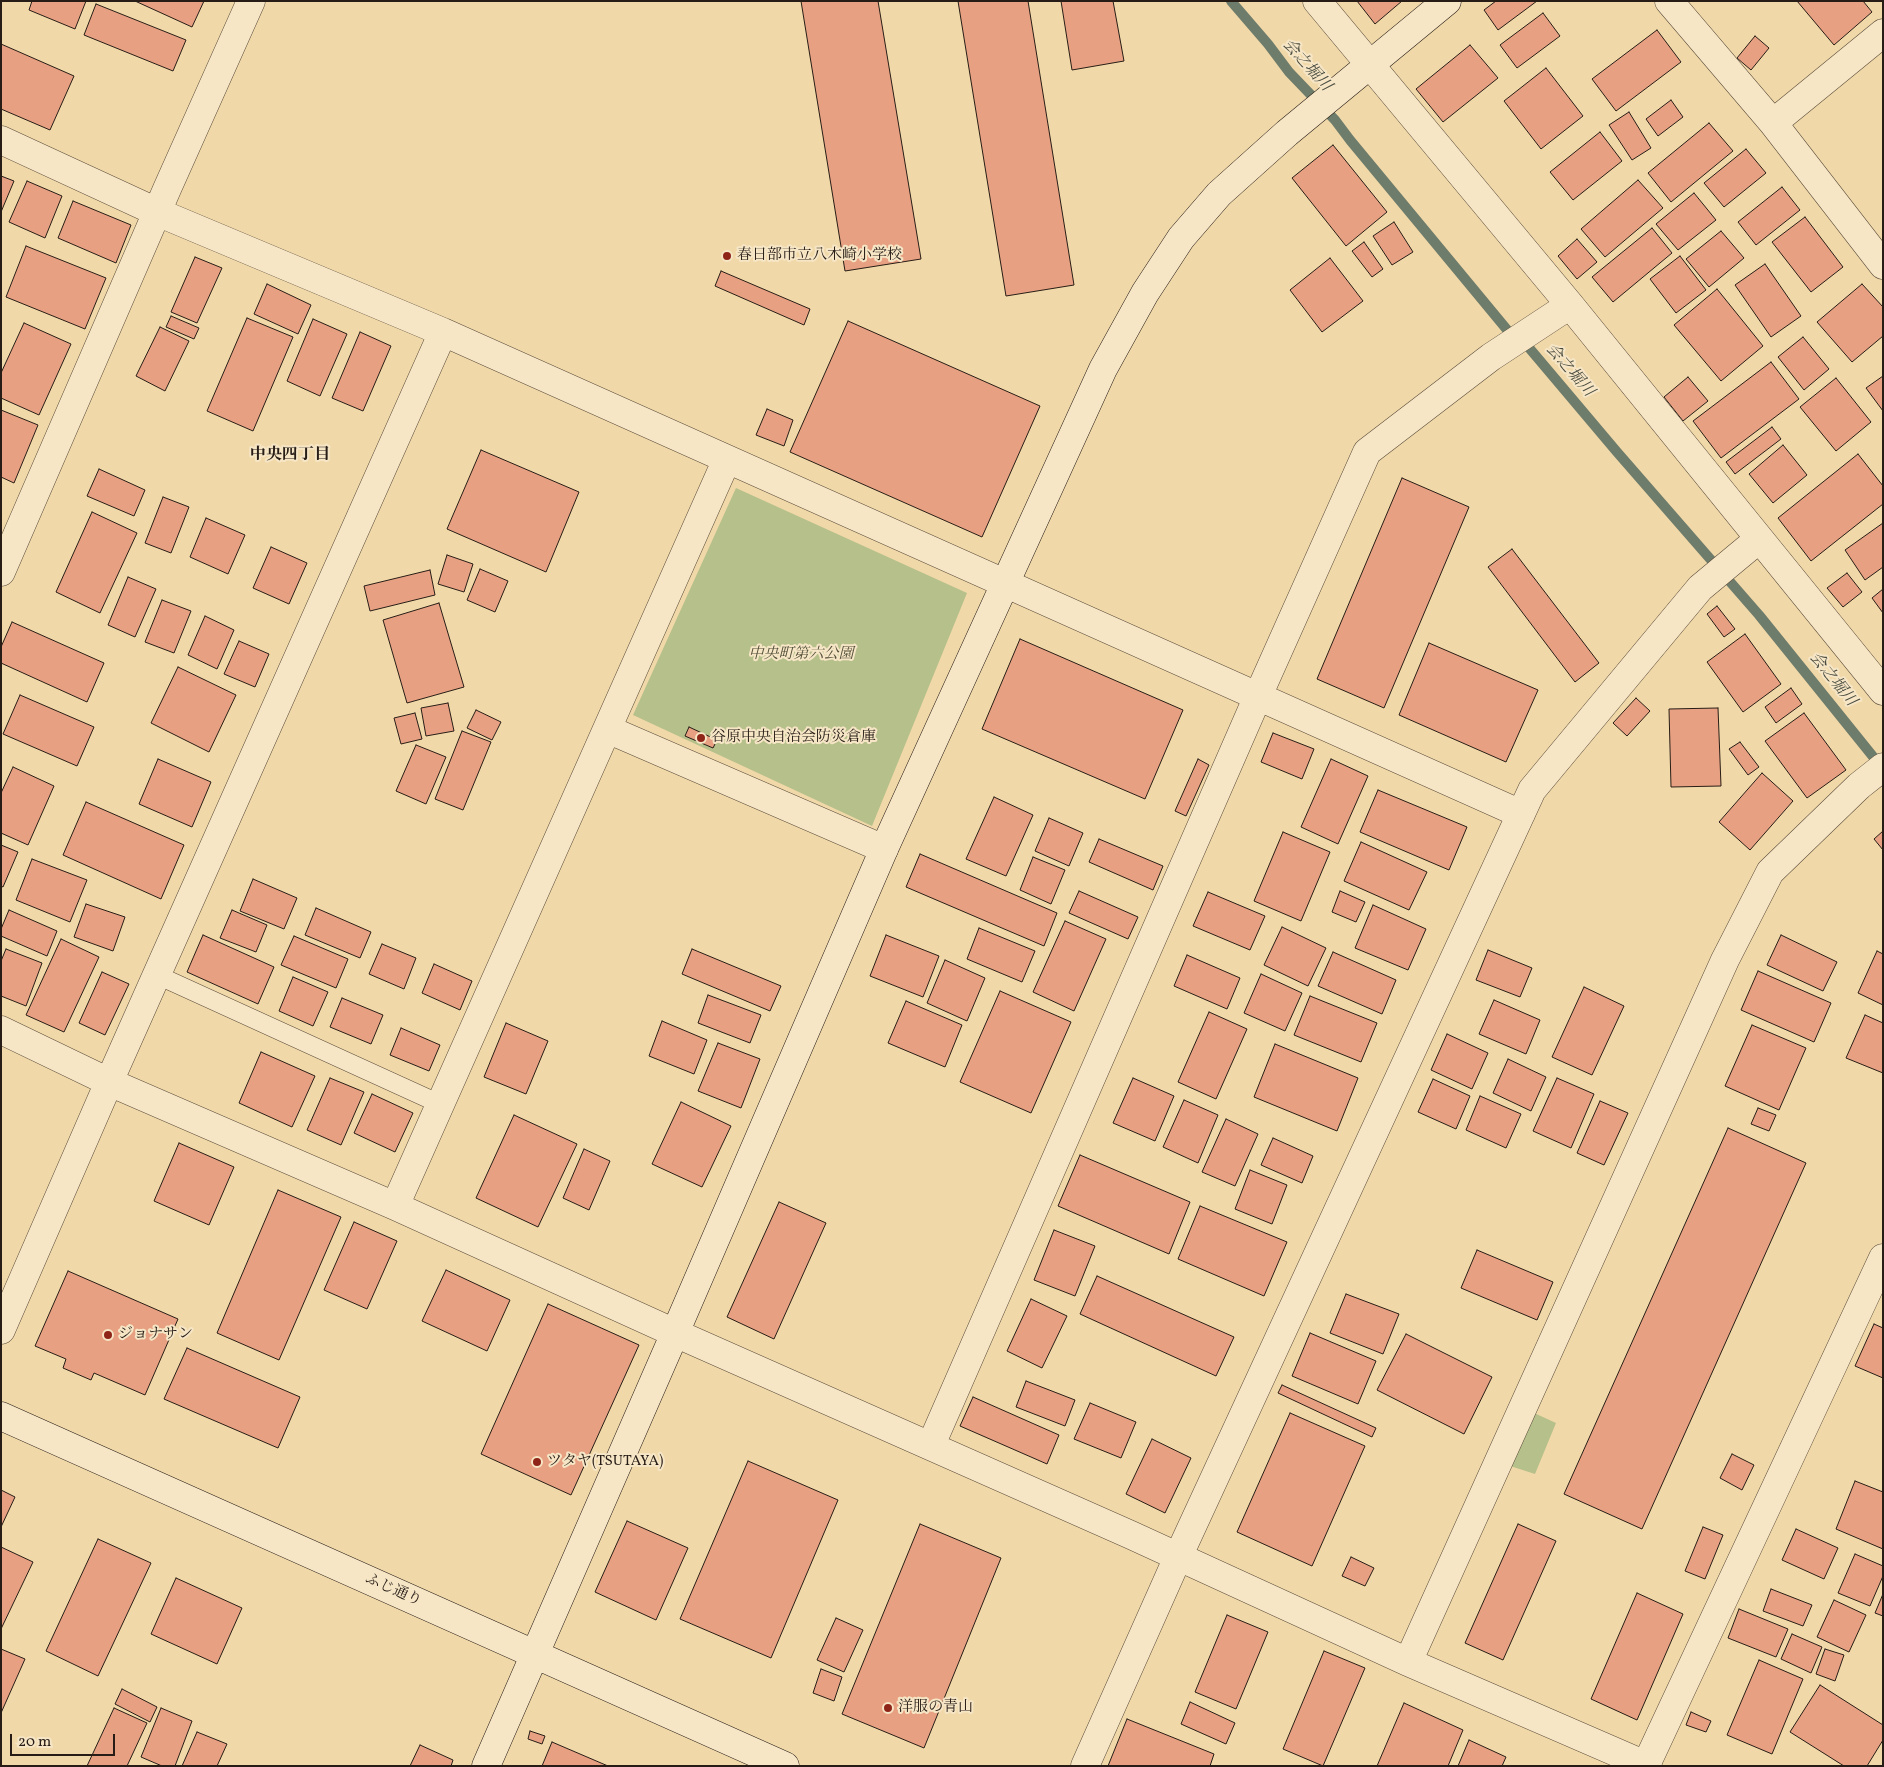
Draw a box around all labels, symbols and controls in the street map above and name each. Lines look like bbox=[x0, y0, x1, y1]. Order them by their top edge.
water label: 会之堀川 bbox=[1277, 36, 1335, 96]
place label: 春日部市立八木崎小学校 bbox=[737, 247, 902, 265]
marker: 春日部市立八木崎小学校 bbox=[721, 250, 733, 262]
water label: 会之堀川 bbox=[1541, 341, 1597, 401]
district label: 中央四丁目 bbox=[250, 446, 330, 466]
park label: 中央町第六公園 bbox=[749, 646, 853, 664]
water label: 会之堀川 bbox=[1804, 649, 1860, 711]
place label: 谷原中央自治会防災倉庫 bbox=[711, 729, 876, 747]
marker: 谷原中央自治会防災倉庫 bbox=[695, 732, 707, 744]
place label: ジョナサン bbox=[118, 1326, 193, 1344]
marker: ジョナサン bbox=[102, 1329, 114, 1341]
place label: ツタヤ(TSUTAYA) bbox=[547, 1453, 663, 1471]
marker: ツタヤ(TSUTAYA) bbox=[531, 1456, 543, 1468]
street label: ふじ通り bbox=[362, 1571, 424, 1611]
place label: 洋服の青山 bbox=[898, 1699, 973, 1717]
marker: 洋服の青山 bbox=[882, 1702, 894, 1714]
scale bar bbox=[12, 1724, 118, 1756]
text: 20 m bbox=[18, 1732, 51, 1753]

